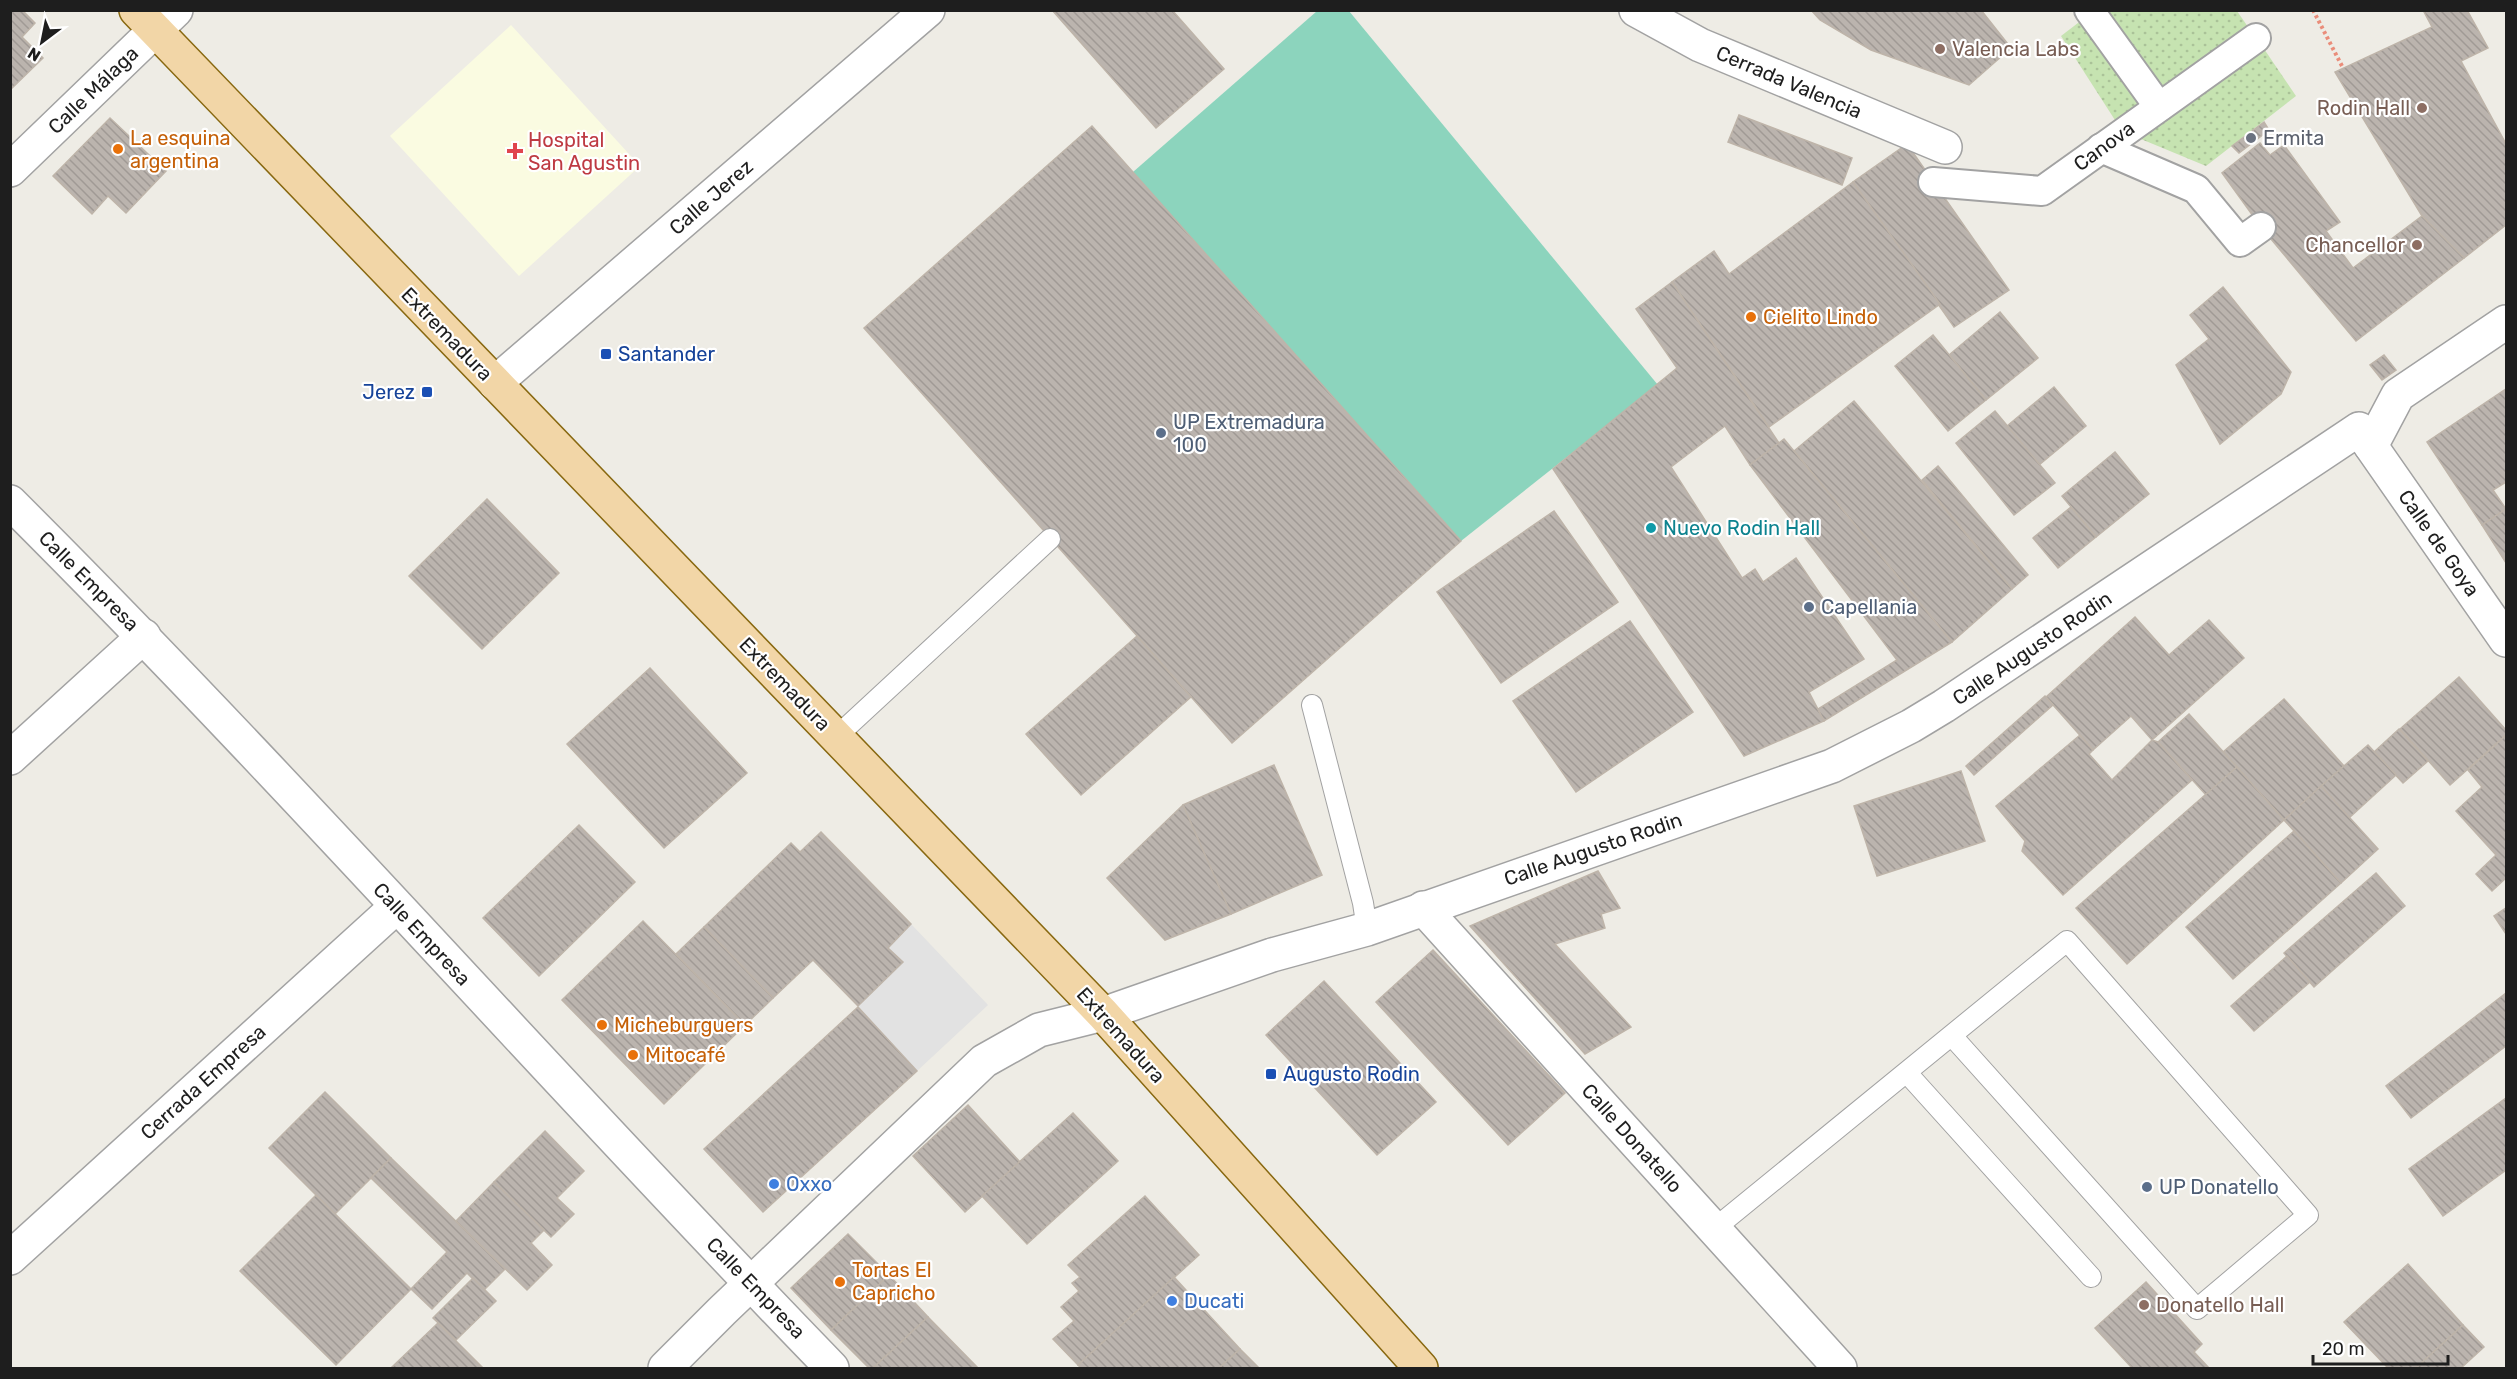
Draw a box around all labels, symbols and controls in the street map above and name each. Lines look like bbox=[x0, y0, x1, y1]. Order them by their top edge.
north arrow bbox=[12, 12, 72, 72]
place label: Valencia Labs bbox=[1952, 37, 2079, 61]
street label: Cerrada Valencia bbox=[1713, 40, 1865, 124]
street label: Calle Málaga bbox=[43, 41, 143, 139]
marker: Valencia Labs bbox=[1933, 42, 1947, 56]
text: N bbox=[24, 43, 44, 65]
place label: Rodin Hall bbox=[2317, 96, 2410, 120]
marker: Rodin Hall bbox=[2415, 101, 2429, 115]
street label: Canova bbox=[2069, 116, 2139, 176]
place label: La esquina argentina bbox=[130, 126, 231, 173]
place label: Ermita bbox=[2263, 126, 2324, 150]
place label: Hospital San Agustin bbox=[528, 128, 640, 175]
marker: Ermita bbox=[2244, 131, 2258, 145]
marker: La esquina argentina bbox=[111, 142, 125, 156]
marker: Hospital San Agustin bbox=[506, 142, 524, 160]
street label: Calle Jerez bbox=[664, 154, 758, 240]
place label: Chancellor bbox=[2305, 233, 2405, 257]
marker: Chancellor bbox=[2410, 238, 2424, 252]
street label: Extremadura bbox=[396, 282, 498, 386]
place label: Cielito Lindo bbox=[1763, 305, 1878, 329]
marker: Cielito Lindo bbox=[1744, 310, 1758, 324]
place label: Santander bbox=[618, 342, 716, 366]
marker: Santander bbox=[599, 347, 613, 361]
place label: Jerez bbox=[362, 380, 415, 404]
marker: Jerez bbox=[420, 385, 434, 399]
place label: UP Extremadura 100 bbox=[1173, 410, 1325, 457]
marker: UP Extremadura 100 bbox=[1154, 426, 1168, 440]
street label: Calle de Goya bbox=[2393, 485, 2485, 601]
place label: Nuevo Rodin Hall bbox=[1663, 516, 1820, 540]
marker: Nuevo Rodin Hall bbox=[1644, 521, 1658, 535]
street label: Calle Empresa bbox=[34, 526, 144, 636]
street label: Calle Augusto Rodin bbox=[1948, 586, 2116, 710]
place label: Capellania bbox=[1821, 595, 1917, 619]
marker: Capellania bbox=[1802, 600, 1816, 614]
street label: Extremadura bbox=[734, 632, 836, 736]
street label: Calle Augusto Rodin bbox=[1501, 807, 1685, 891]
street label: Calle Empresa bbox=[368, 878, 476, 990]
street label: Extremadura bbox=[1072, 982, 1170, 1088]
place label: Micheburguers bbox=[614, 1013, 753, 1037]
marker: Micheburguers bbox=[595, 1018, 609, 1032]
street label: Cerrada Empresa bbox=[135, 1020, 271, 1144]
place label: Mitocafé bbox=[645, 1043, 726, 1067]
marker: Mitocafé bbox=[626, 1048, 640, 1062]
place label: Augusto Rodin bbox=[1283, 1062, 1420, 1086]
marker: Augusto Rodin bbox=[1264, 1067, 1278, 1081]
street label: Calle Donatello bbox=[1577, 1078, 1687, 1198]
place label: Oxxo bbox=[786, 1172, 832, 1196]
place label: UP Donatello bbox=[2159, 1175, 2279, 1199]
marker: Oxxo bbox=[767, 1177, 781, 1191]
marker: UP Donatello bbox=[2140, 1180, 2154, 1194]
street label: Calle Empresa bbox=[702, 1232, 810, 1344]
place label: Tortas El Capricho bbox=[852, 1258, 935, 1305]
marker: Tortas El Capricho bbox=[833, 1275, 847, 1289]
place label: Ducati bbox=[1184, 1289, 1244, 1313]
place label: Donatello Hall bbox=[2156, 1293, 2284, 1317]
marker: Ducati bbox=[1165, 1294, 1179, 1308]
marker: Donatello Hall bbox=[2137, 1298, 2151, 1312]
scale bar bbox=[2313, 1328, 2448, 1366]
text: 20 m bbox=[2322, 1338, 2364, 1360]

